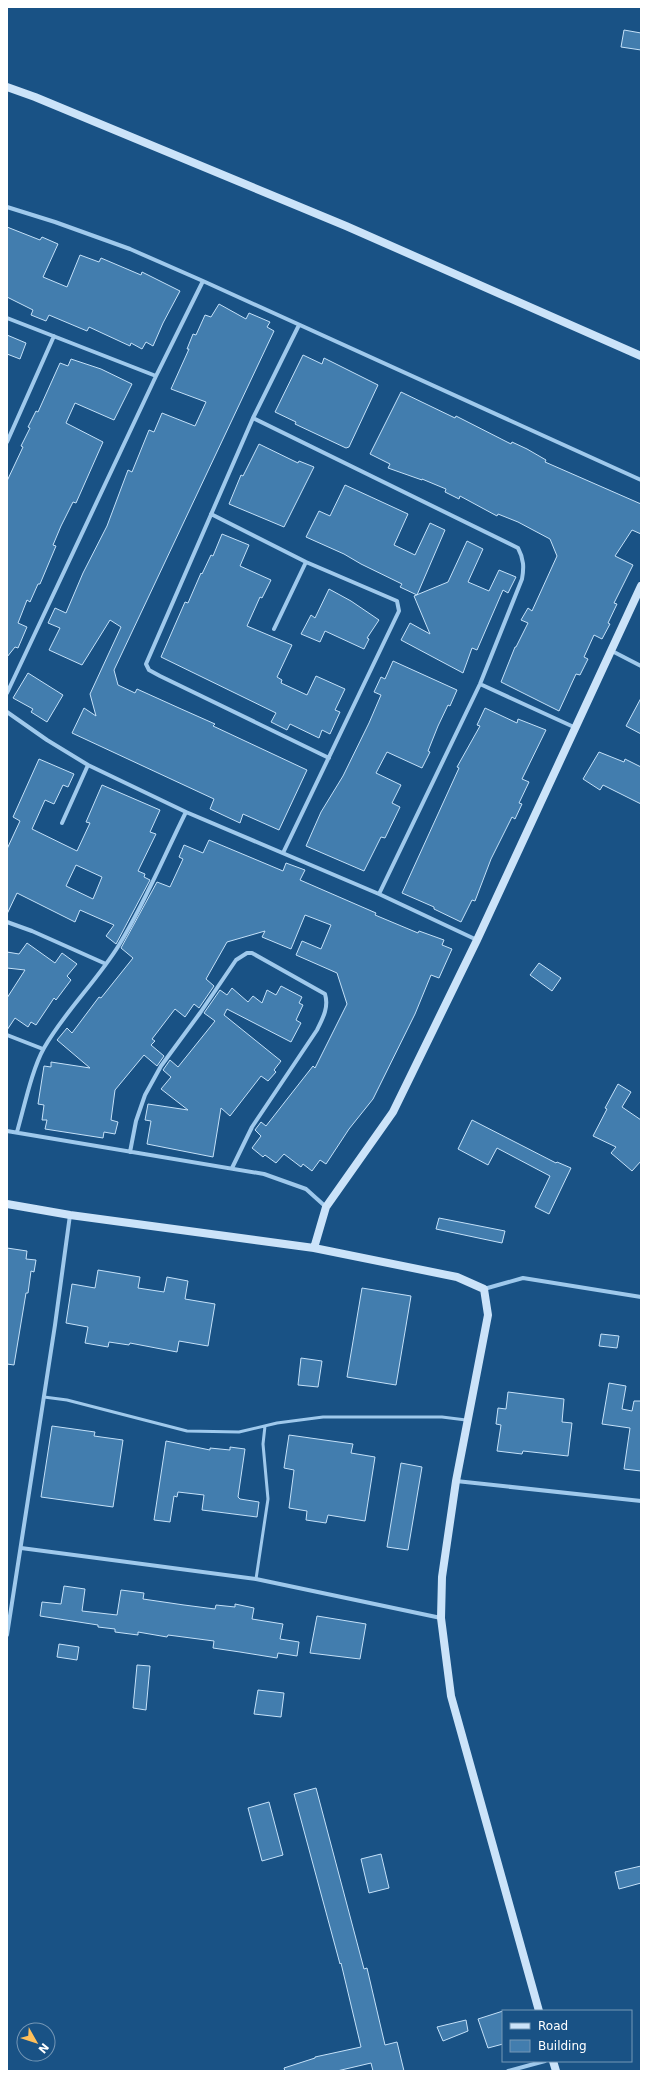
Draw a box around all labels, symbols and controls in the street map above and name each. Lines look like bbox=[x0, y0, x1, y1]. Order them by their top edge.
legend bbox=[502, 2010, 632, 2062]
text: Road bbox=[538, 2019, 568, 2033]
north arrow bbox=[16, 2022, 56, 2062]
text: Building bbox=[538, 2039, 587, 2053]
text: N bbox=[35, 2040, 51, 2056]

